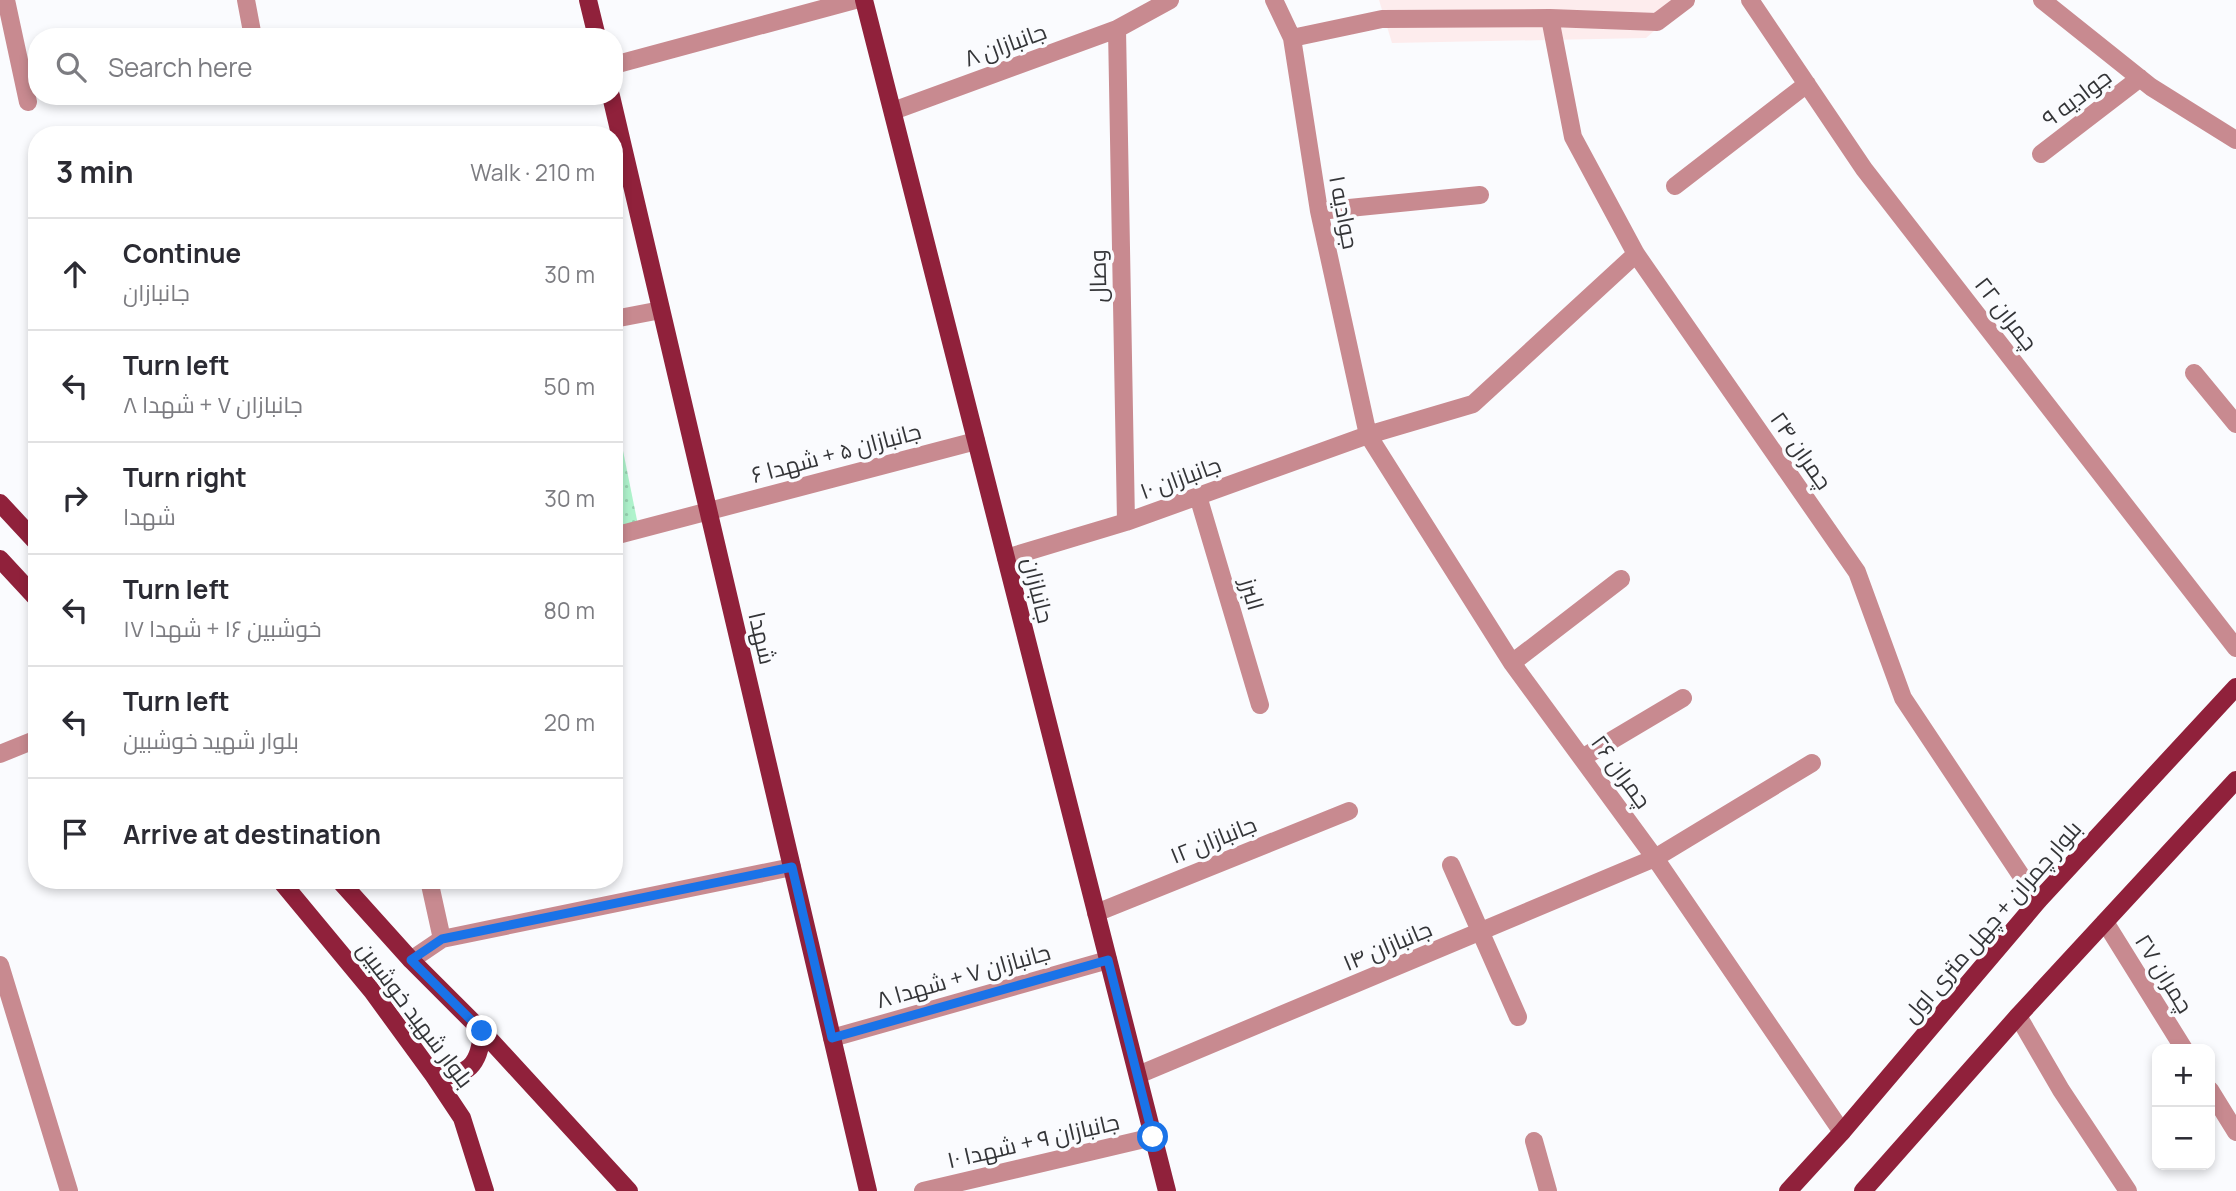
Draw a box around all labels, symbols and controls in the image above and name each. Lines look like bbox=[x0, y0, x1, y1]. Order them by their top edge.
street label: جانبازان ۸ bbox=[959, 14, 1051, 74]
search box bbox=[28, 28, 623, 105]
icon: search bbox=[52, 48, 90, 86]
text: Search here bbox=[108, 49, 253, 85]
street label: جوادیه ۹ bbox=[2035, 60, 2117, 134]
text: 3 min bbox=[56, 151, 134, 192]
text: Walk · 210 m bbox=[470, 156, 595, 188]
street label: جوادیه ۱ bbox=[1322, 172, 1368, 252]
text: Continue bbox=[123, 235, 241, 271]
street label: وصال bbox=[1081, 249, 1113, 303]
icon: ahead bbox=[56, 255, 94, 293]
text: 30 m bbox=[544, 258, 595, 290]
street label: چمران ۲۲ bbox=[1968, 269, 2046, 357]
text: جانبازان bbox=[123, 276, 190, 308]
text: Turn left bbox=[123, 347, 230, 383]
icon: left bbox=[56, 367, 94, 405]
text: 50 m bbox=[544, 370, 595, 402]
text: جانبازان ۷ + شهدا ۸ bbox=[123, 388, 303, 420]
street label: چمران ۲۴ bbox=[1763, 404, 1841, 496]
street label: جانبازان ۵ + شهدا ۶ bbox=[747, 414, 925, 490]
street label: جانبازان ۱۰ bbox=[1135, 448, 1225, 506]
text: Turn right bbox=[123, 459, 247, 495]
icon: right bbox=[56, 479, 94, 517]
text: 30 m bbox=[544, 482, 595, 514]
text: شهدا bbox=[123, 500, 176, 532]
street label: جانبازان bbox=[1015, 554, 1063, 626]
text: Turn left bbox=[123, 571, 230, 607]
street label: البرز bbox=[1233, 572, 1273, 614]
icon: left bbox=[56, 591, 94, 629]
text: 80 m bbox=[544, 594, 595, 626]
street label: شهدا bbox=[741, 609, 785, 667]
text: خوشبین ۱۶ + شهدا ۱۷ bbox=[123, 612, 322, 644]
text: Turn left bbox=[123, 683, 230, 719]
icon: left bbox=[56, 703, 94, 741]
text: 20 m bbox=[544, 706, 595, 738]
text: بلوار شهید خوشبین bbox=[123, 724, 299, 756]
street label: چمران ۲۶ bbox=[1584, 727, 1660, 815]
street label: جانبازان ۱۲ bbox=[1165, 807, 1261, 871]
street label: بلوار چمران + چهل متری اول bbox=[1894, 813, 2088, 1029]
icon: arrive bbox=[56, 815, 94, 853]
text: Arrive at destination bbox=[123, 816, 381, 852]
street label: جانبازان ۱۴ bbox=[1338, 912, 1436, 978]
street label: چمران ۲۷ bbox=[2128, 927, 2202, 1019]
street label: بلوار شهید خوشبین bbox=[350, 934, 482, 1094]
street label: جانبازان ۷ + شهدا ۸ bbox=[872, 935, 1054, 1015]
route end bbox=[466, 1015, 497, 1046]
map controls bbox=[2152, 1044, 2215, 1170]
button: + bbox=[2152, 1044, 2215, 1107]
street label: جانبازان ۹ + شهدا ۱۰ bbox=[944, 1105, 1122, 1175]
button: − bbox=[2152, 1107, 2215, 1170]
route start bbox=[1137, 1121, 1168, 1152]

